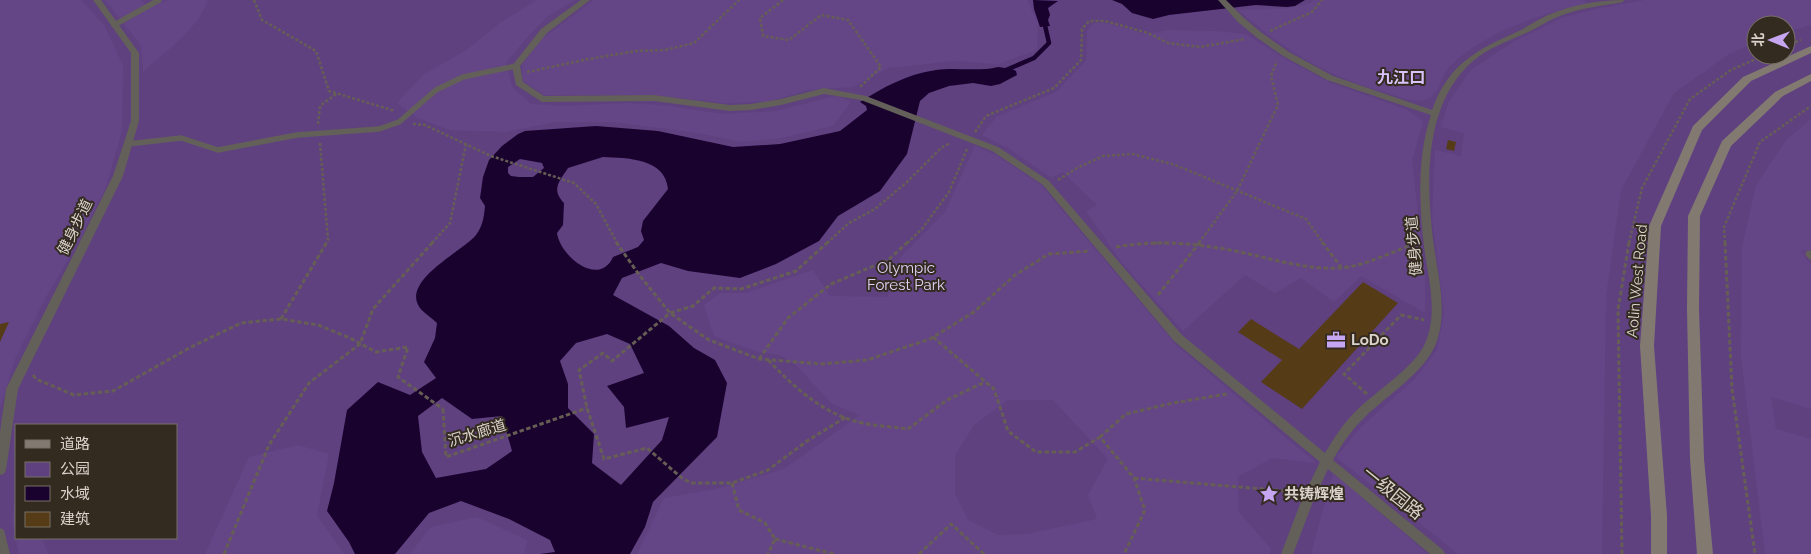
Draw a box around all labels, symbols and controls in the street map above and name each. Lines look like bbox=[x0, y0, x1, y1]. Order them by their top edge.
north arrow bbox=[1746, 15, 1796, 65]
text: 北 bbox=[1750, 33, 1766, 47]
district label: 九江口 bbox=[1377, 68, 1425, 87]
street label: 健身步道 bbox=[54, 196, 96, 258]
street label: 健身步道 bbox=[1402, 215, 1426, 277]
street label: Aolin West Road bbox=[1623, 224, 1651, 338]
park label: Olympic Forest Park bbox=[867, 259, 945, 294]
office icon: LoDo bbox=[1325, 329, 1347, 351]
place label: LoDo bbox=[1351, 331, 1389, 349]
street label: 沉水廊道 bbox=[446, 416, 508, 450]
legend bbox=[15, 424, 178, 539]
text: 道路 bbox=[60, 435, 90, 453]
text: 公园 bbox=[60, 460, 90, 478]
street label: 一级园路 bbox=[1359, 462, 1428, 523]
place icon: 共铸辉煌 bbox=[1258, 483, 1280, 505]
text: 水域 bbox=[60, 485, 90, 503]
place label: 共铸辉煌 bbox=[1284, 485, 1344, 503]
text: 建筑 bbox=[60, 510, 90, 528]

